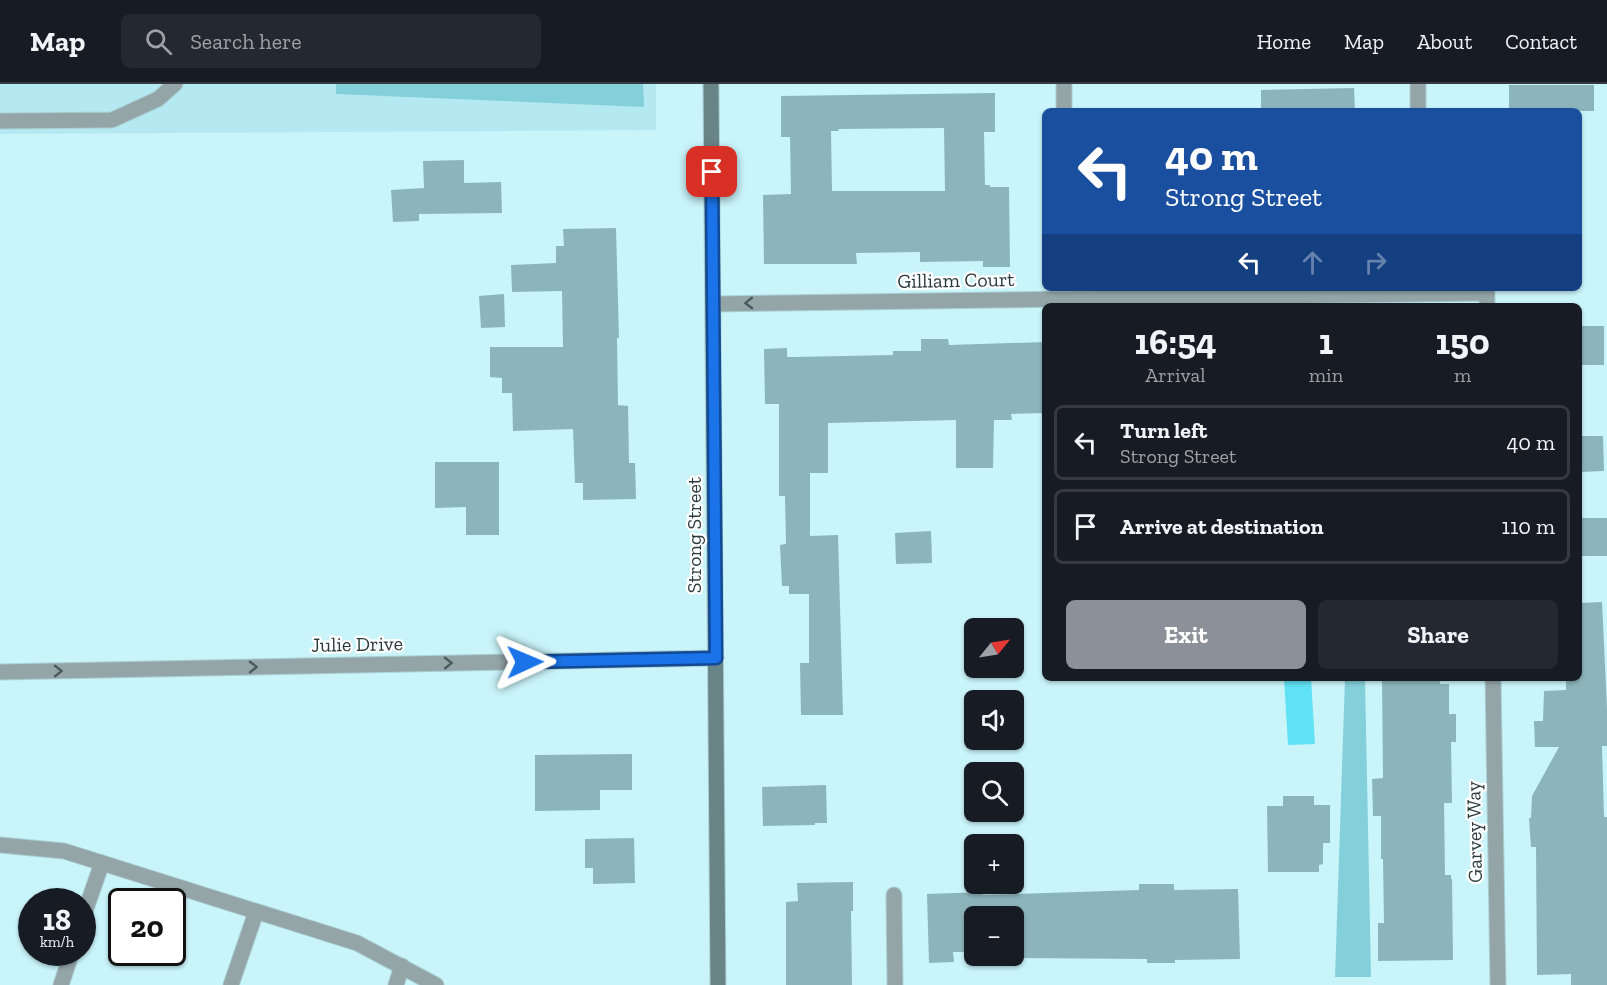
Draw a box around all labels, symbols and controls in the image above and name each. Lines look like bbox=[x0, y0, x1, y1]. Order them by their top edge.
search box bbox=[121, 14, 541, 68]
text: Map bbox=[30, 25, 85, 58]
icon: search bbox=[142, 25, 175, 58]
text: Search here bbox=[190, 28, 302, 55]
text: Home bbox=[1257, 29, 1311, 54]
text: Map bbox=[1344, 29, 1384, 54]
text: About bbox=[1417, 29, 1472, 54]
text: Contact bbox=[1505, 29, 1577, 54]
text: 40 m bbox=[1165, 130, 1258, 181]
icon: left bbox=[1066, 132, 1144, 210]
pin bbox=[686, 146, 737, 197]
icon: arrive bbox=[695, 155, 728, 188]
text: Strong Street bbox=[1165, 181, 1322, 213]
icon: left bbox=[1233, 246, 1266, 279]
icon: ahead bbox=[1296, 246, 1329, 279]
icon: right bbox=[1359, 246, 1392, 279]
street label: Gilliam Court bbox=[897, 267, 1015, 293]
one-way arrow bbox=[744, 297, 753, 310]
text: 16:54 bbox=[1134, 320, 1216, 363]
text: 1 bbox=[1319, 320, 1333, 363]
text: 150 bbox=[1436, 320, 1490, 363]
text: Arrival bbox=[1145, 363, 1206, 387]
text: min bbox=[1309, 363, 1343, 387]
text: m bbox=[1454, 363, 1471, 387]
text: Turn left bbox=[1120, 417, 1207, 444]
icon: left bbox=[1069, 426, 1102, 459]
text: 40 m bbox=[1506, 429, 1555, 456]
text: Strong Street bbox=[1120, 444, 1236, 468]
street label: Strong Street bbox=[682, 476, 706, 593]
icon: arrive bbox=[1069, 510, 1102, 543]
text: Arrive at destination bbox=[1120, 513, 1323, 540]
text: 110 m bbox=[1501, 513, 1555, 540]
button: Exit bbox=[1066, 600, 1306, 669]
button: Share bbox=[1318, 600, 1558, 669]
north arrow bbox=[964, 618, 1024, 678]
map controls bbox=[964, 618, 1024, 966]
position arrow bbox=[493, 630, 557, 694]
street label: Julie Drive bbox=[311, 631, 403, 657]
one-way arrow bbox=[444, 657, 453, 670]
one-way arrow bbox=[249, 661, 258, 674]
one-way arrow bbox=[54, 665, 63, 677]
button: sound bbox=[964, 690, 1024, 750]
button: search bbox=[964, 762, 1024, 822]
street label: Garvey Way bbox=[1461, 780, 1487, 883]
button: + bbox=[964, 834, 1024, 894]
speed limit sign: 20 bbox=[108, 888, 186, 966]
text: 18 bbox=[43, 902, 71, 938]
button: − bbox=[964, 906, 1024, 966]
text: km/h bbox=[40, 933, 74, 951]

